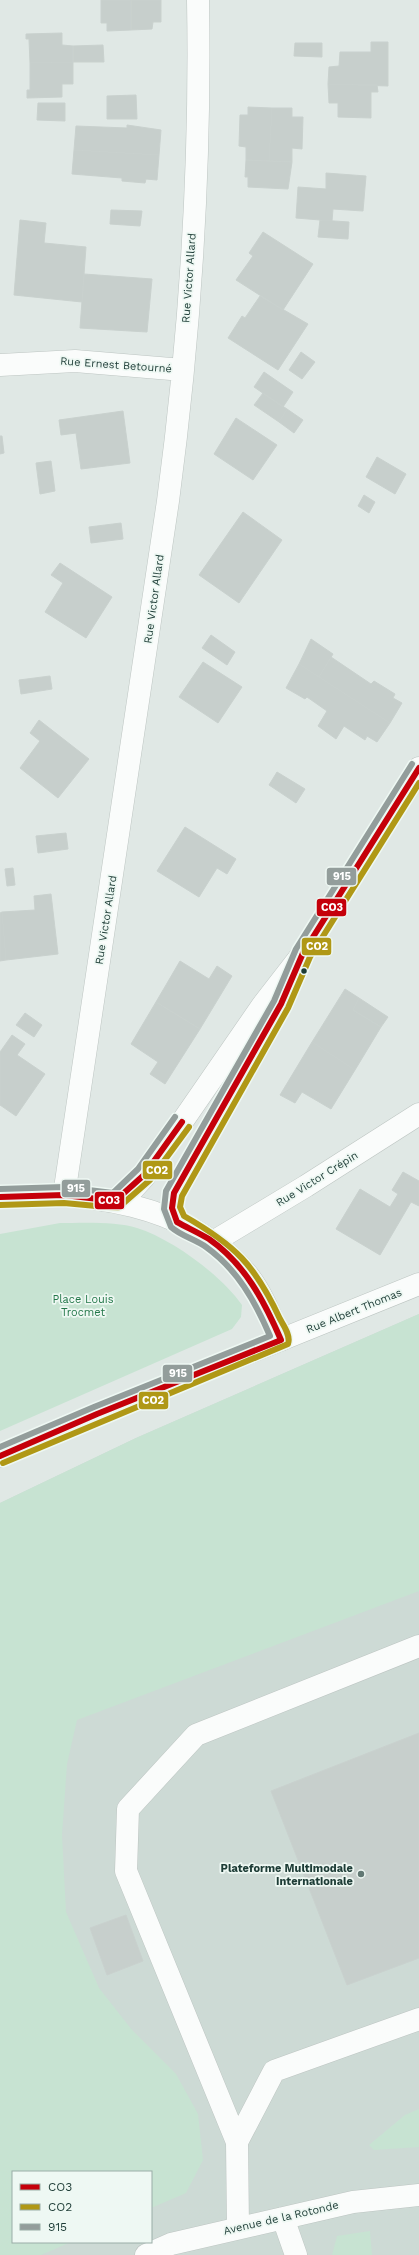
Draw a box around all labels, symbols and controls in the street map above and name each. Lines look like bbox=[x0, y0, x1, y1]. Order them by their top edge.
street label: Rue Victor Allard bbox=[179, 233, 199, 323]
street label: Rue Ernest Betourné bbox=[60, 355, 172, 375]
street label: Rue Victor Allard bbox=[141, 553, 167, 645]
line badge: 915 bbox=[326, 867, 357, 886]
text: 915 bbox=[333, 870, 351, 883]
street label: Rue Victor Allard bbox=[93, 874, 119, 966]
line badge: CO3 bbox=[316, 898, 347, 917]
text: CO3 bbox=[321, 901, 344, 914]
line badge: CO2 bbox=[301, 937, 332, 956]
text: CO2 bbox=[306, 940, 329, 953]
unlabelled marker bbox=[299, 966, 309, 976]
street label: Rue Victor Crépin bbox=[274, 1149, 360, 1209]
line badge: CO2 bbox=[142, 1160, 173, 1180]
text: CO2 bbox=[146, 1164, 169, 1177]
line badge: 915 bbox=[61, 1179, 91, 1198]
text: 915 bbox=[67, 1182, 85, 1195]
line badge: CO3 bbox=[94, 1191, 125, 1210]
text: CO3 bbox=[98, 1194, 121, 1207]
street label: Rue Albert Thomas bbox=[304, 1286, 404, 1336]
park label: Place Louis Trocmet bbox=[52, 1293, 114, 1319]
line badge: 915 bbox=[162, 1364, 193, 1383]
text: 915 bbox=[169, 1367, 187, 1380]
line badge: CO2 bbox=[138, 1391, 169, 1410]
text: CO2 bbox=[142, 1394, 165, 1407]
place label: Plateforme Multimodale Internationale bbox=[221, 1862, 353, 1888]
marker: Plateforme Multimodale Internationale bbox=[356, 1869, 366, 1879]
legend bbox=[12, 2171, 152, 2243]
text: CO3 bbox=[48, 2180, 72, 2194]
street label: Avenue de la Rotonde bbox=[222, 2198, 340, 2238]
text: CO2 bbox=[48, 2200, 72, 2214]
text: 915 bbox=[48, 2220, 67, 2234]

